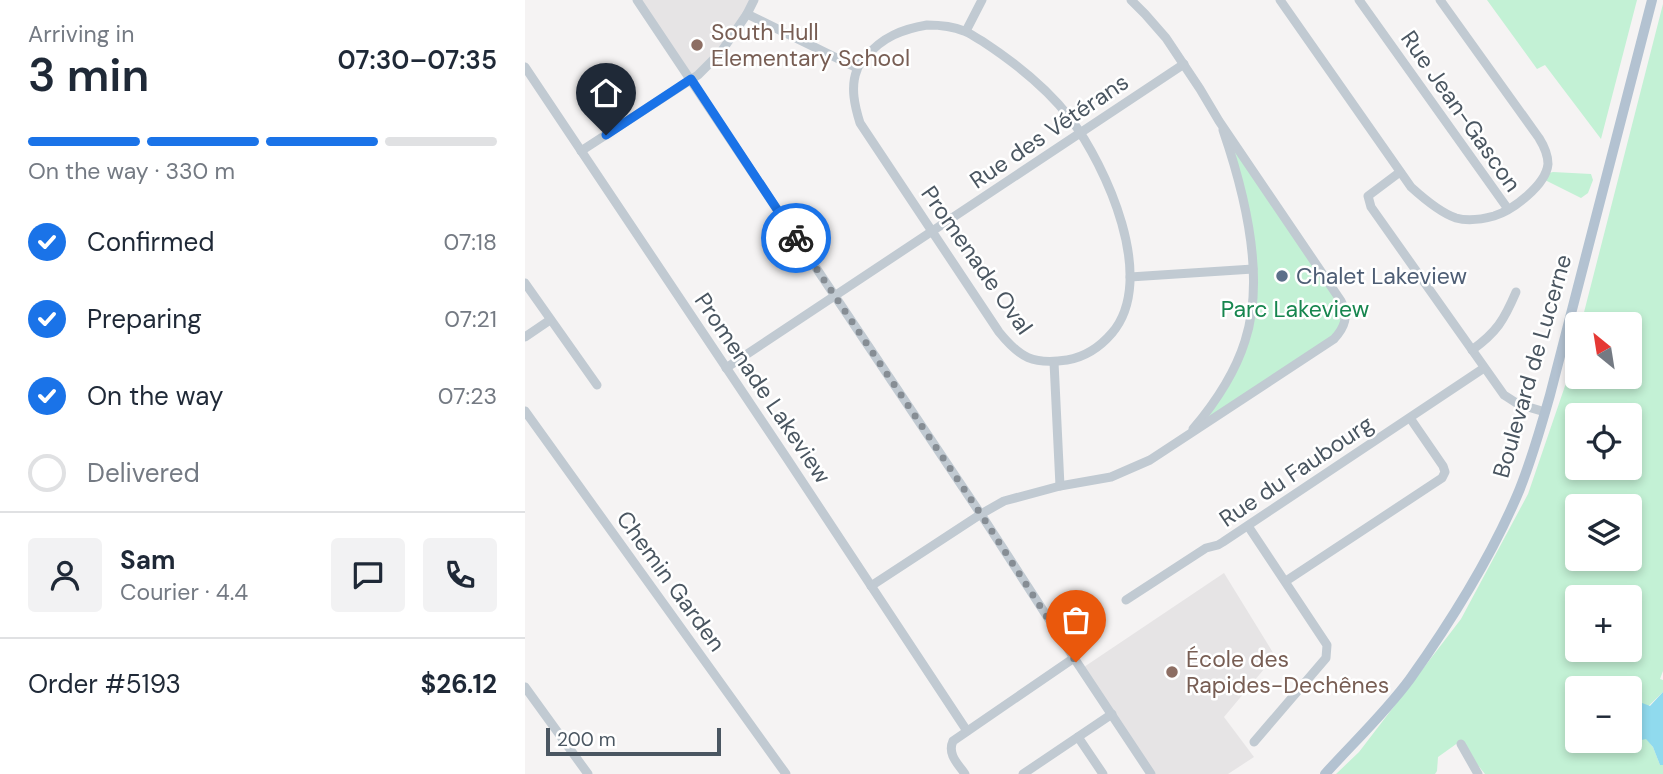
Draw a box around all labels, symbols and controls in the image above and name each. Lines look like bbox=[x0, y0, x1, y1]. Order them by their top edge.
place label: South Hull Elementary School bbox=[711, 17, 910, 73]
text: Arriving in bbox=[28, 19, 134, 49]
street label: Rue Jean-Gascon bbox=[1394, 24, 1528, 198]
marker: South Hull Elementary School bbox=[689, 37, 705, 53]
text: 07:30–07:35 bbox=[338, 43, 497, 77]
text: 3 min bbox=[28, 45, 149, 105]
pin bbox=[576, 63, 636, 135]
street label: Rue des Vétérans bbox=[964, 67, 1134, 195]
icon: home bbox=[587, 74, 625, 112]
text: On the way · 330 m bbox=[28, 156, 235, 186]
street label: Promenade Oval bbox=[915, 180, 1039, 340]
courier bbox=[761, 203, 831, 273]
icon: bike bbox=[777, 219, 815, 257]
icon: check bbox=[28, 223, 66, 261]
text: Confirmed bbox=[87, 225, 214, 259]
text: 07:18 bbox=[444, 227, 497, 257]
street label: Boulevard de Lucerne bbox=[1486, 251, 1578, 481]
place label: Chalet Lakeview bbox=[1296, 261, 1467, 291]
marker: Chalet Lakeview bbox=[1274, 268, 1290, 284]
street label: Promenade Lakeview bbox=[688, 287, 838, 489]
park label: Parc Lakeview bbox=[1221, 294, 1369, 324]
icon: check bbox=[28, 300, 66, 338]
text: Preparing bbox=[87, 302, 202, 336]
text: 07:21 bbox=[444, 304, 497, 334]
north arrow bbox=[1565, 312, 1641, 388]
map controls bbox=[1565, 312, 1642, 753]
icon: check bbox=[28, 377, 66, 415]
text: On the way bbox=[87, 379, 223, 413]
text: 07:23 bbox=[438, 381, 497, 411]
button: locate bbox=[1565, 403, 1642, 480]
street label: Rue du Faubourg bbox=[1213, 408, 1379, 534]
text: Delivered bbox=[87, 456, 200, 490]
button: layers bbox=[1565, 494, 1642, 571]
street label: Chemin Garden bbox=[610, 505, 732, 657]
button: person bbox=[28, 538, 102, 612]
button: chat bbox=[331, 538, 405, 612]
button: phone bbox=[423, 538, 497, 612]
text: Sam bbox=[120, 543, 175, 577]
text: Courier · 4.4 bbox=[120, 577, 248, 607]
button: + bbox=[1565, 585, 1642, 662]
pin bbox=[1046, 590, 1106, 662]
icon: bag bbox=[1057, 601, 1095, 639]
place label: École des Rapides-Dechênes bbox=[1186, 644, 1389, 700]
marker: École des Rapides-Dechênes bbox=[1164, 664, 1180, 680]
text: Order #5193 bbox=[28, 667, 181, 701]
text: $26.12 bbox=[421, 667, 497, 701]
button: − bbox=[1565, 676, 1642, 753]
scale bar bbox=[546, 725, 721, 757]
text: 200 m bbox=[557, 727, 616, 752]

